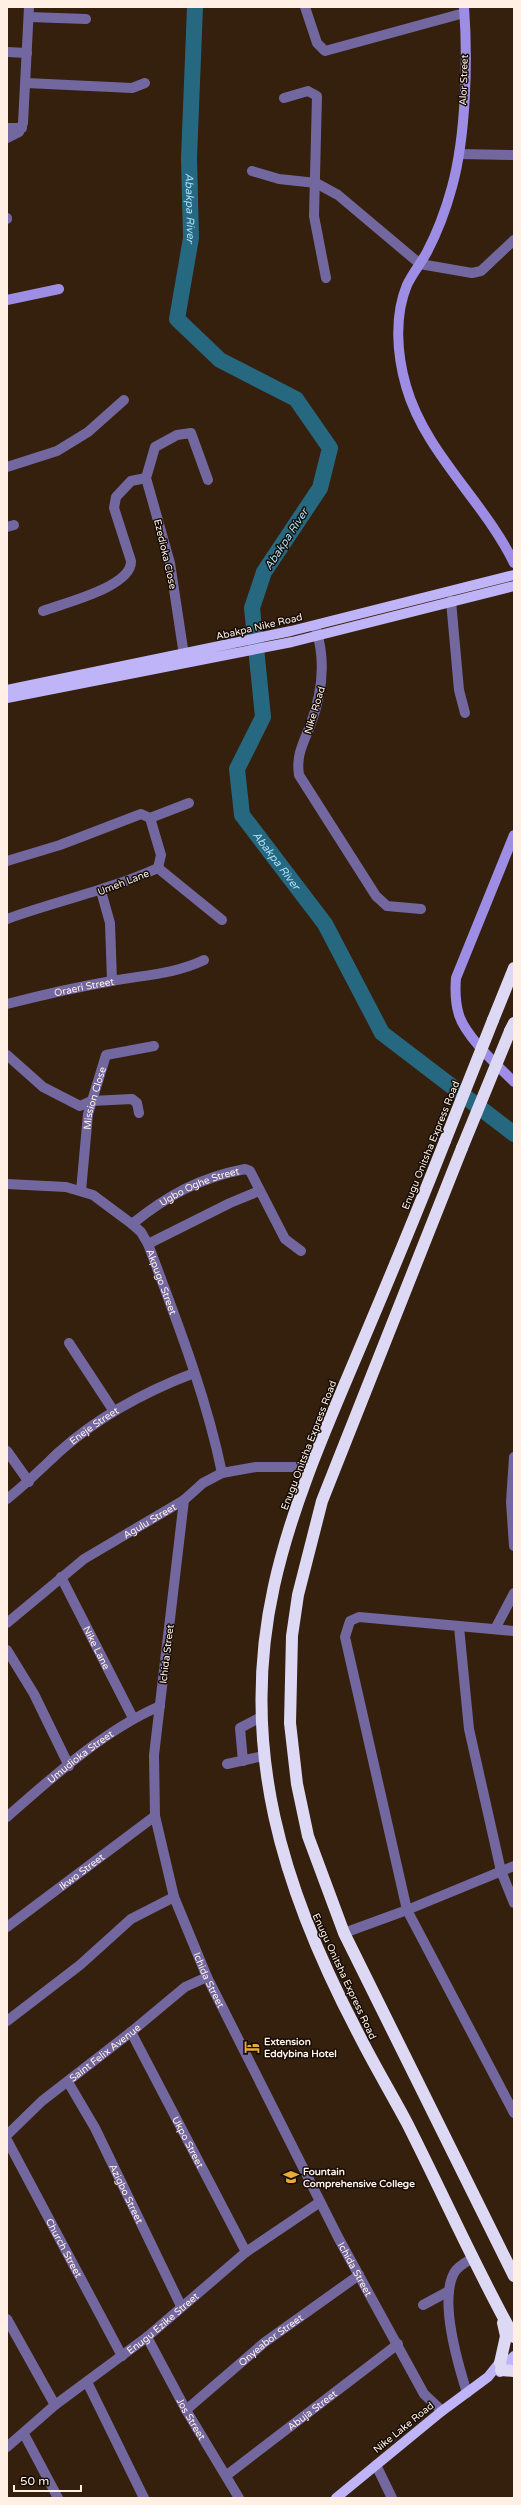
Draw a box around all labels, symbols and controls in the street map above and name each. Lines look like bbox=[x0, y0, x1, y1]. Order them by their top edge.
street label: Alor Street bbox=[457, 54, 471, 106]
water label: Abakpa River bbox=[182, 173, 197, 246]
water label: Abakpa River bbox=[262, 505, 312, 572]
street label: Ezedioka Close bbox=[151, 518, 179, 591]
street label: Abakpa Nike Road bbox=[215, 611, 304, 643]
street label: Nike Road bbox=[302, 685, 328, 736]
water label: Abakpa River bbox=[250, 829, 304, 894]
street label: Umeh Lane bbox=[96, 868, 151, 898]
street label: Oraeri Street bbox=[53, 976, 115, 999]
street label: Mission Close bbox=[82, 1065, 109, 1130]
street label: Enugu Onitsha Express Road bbox=[400, 1079, 462, 1211]
street label: Ugbo Oghe Street bbox=[158, 1165, 241, 1209]
street label: Akpugo Street bbox=[143, 1248, 179, 1317]
street label: Enugu Onitsha Express Road bbox=[279, 1379, 339, 1512]
street label: Eneje Street bbox=[67, 1405, 121, 1448]
street label: Agulu Street bbox=[121, 1501, 179, 1542]
street label: Nike Lane bbox=[80, 1624, 112, 1672]
street label: Ichida Street bbox=[157, 1624, 177, 1684]
street label: Umudioka Street bbox=[45, 1728, 116, 1786]
street label: Ikwo Street bbox=[57, 1851, 107, 1893]
street label: Enugu Onitsha Express Road bbox=[310, 1911, 379, 2041]
street label: Ichida Street bbox=[190, 1951, 227, 2010]
street label: Saint Felix Avenue bbox=[67, 2022, 143, 2085]
place label: Extension Eddybina Hotel bbox=[264, 2036, 337, 2060]
hotel icon: Extension Eddybina Hotel bbox=[243, 2038, 261, 2056]
street label: Ukpo Street bbox=[169, 2115, 206, 2170]
street label: Azigbo Street bbox=[106, 2162, 145, 2226]
place label: Fountain Comprehensive College bbox=[303, 2166, 415, 2190]
school or university icon: Fountain Comprehensive College bbox=[282, 2168, 300, 2186]
street label: Church Street bbox=[43, 2216, 84, 2280]
street label: Ichida Street bbox=[335, 2240, 374, 2299]
street label: Enugu Ezike Street bbox=[125, 2290, 201, 2357]
street label: Onyeabor Street bbox=[236, 2312, 306, 2369]
street label: Abuja Street bbox=[285, 2388, 340, 2433]
street label: Jos Street bbox=[174, 2396, 208, 2443]
street label: Nike Lake Road bbox=[371, 2400, 436, 2456]
scale bar bbox=[14, 2467, 81, 2493]
text: 50 m bbox=[20, 2474, 49, 2488]

